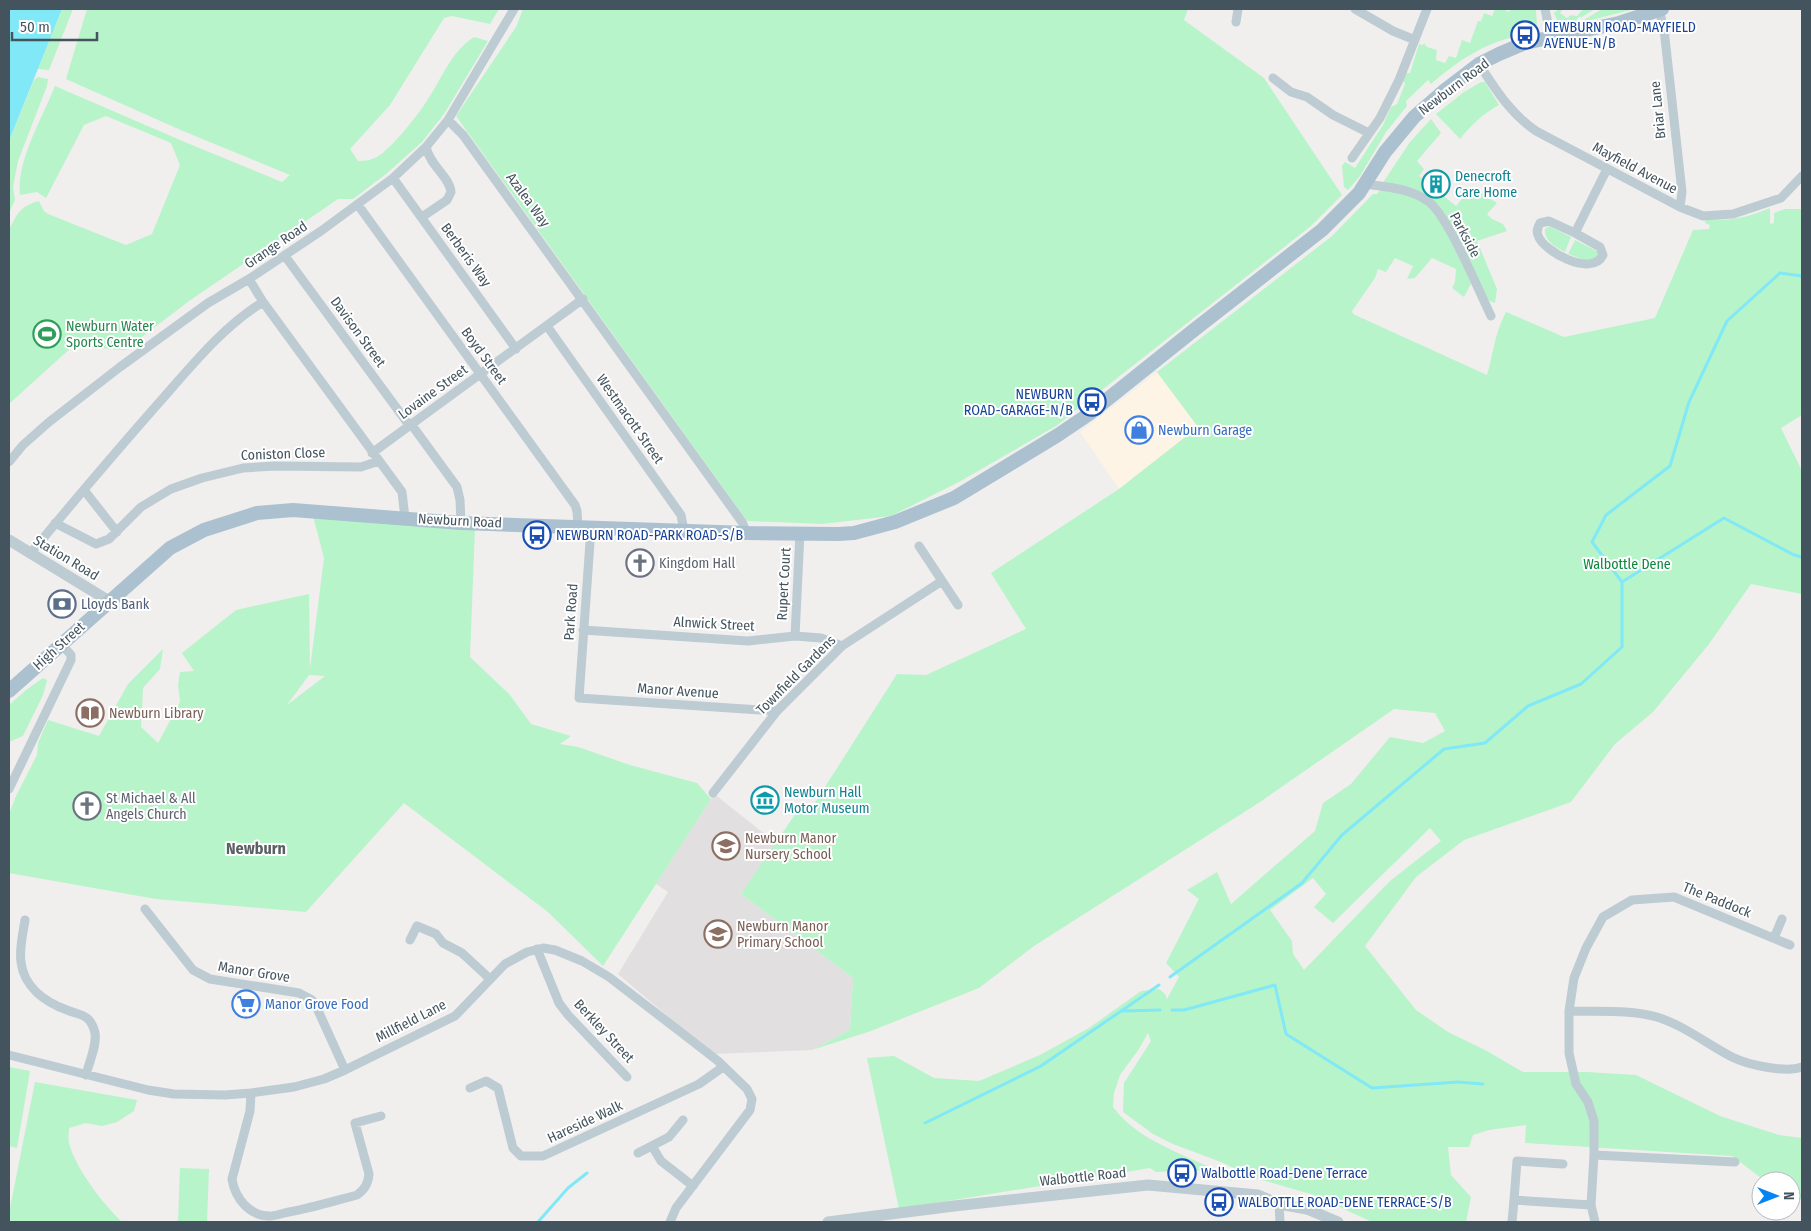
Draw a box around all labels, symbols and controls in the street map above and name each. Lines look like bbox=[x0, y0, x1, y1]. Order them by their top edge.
scale bar bbox=[12, 10, 98, 42]
text: 50 m bbox=[20, 18, 50, 36]
place label: NEWBURN ROAD-MAYFIELD AVENUE-N/B bbox=[1544, 19, 1696, 52]
bus stop icon: NEWBURN ROAD-MAYFIELD AVENUE-N/B bbox=[1510, 20, 1540, 50]
street label: Newburn Road bbox=[1415, 55, 1493, 119]
street label: Briar Lane bbox=[1646, 80, 1670, 140]
street label: Mayfield Avenue bbox=[1590, 139, 1680, 198]
place label: Denecroft Care Home bbox=[1455, 168, 1517, 201]
building icon: Denecroft Care Home bbox=[1421, 169, 1451, 199]
street label: Azalea Way bbox=[503, 170, 554, 231]
street label: Parkside bbox=[1446, 209, 1484, 261]
street label: Grange Road bbox=[241, 218, 311, 272]
street label: Berberis Way bbox=[437, 220, 495, 291]
street label: Davison Street bbox=[327, 293, 389, 371]
place label: Newburn Water Sports Centre bbox=[66, 318, 154, 351]
sports icon: Newburn Water Sports Centre bbox=[32, 319, 62, 349]
street label: Boyd Street bbox=[458, 324, 511, 388]
street label: Lovaine Street bbox=[395, 361, 471, 423]
street label: Westmacott Street bbox=[593, 371, 667, 467]
place label: NEWBURN ROAD-GARAGE-N/B bbox=[964, 386, 1073, 419]
bus stop icon: NEWBURN ROAD-GARAGE-N/B bbox=[1077, 387, 1107, 417]
shop icon: Newburn Garage bbox=[1124, 415, 1154, 445]
place label: Newburn Garage bbox=[1158, 422, 1252, 439]
street label: Coniston Close bbox=[241, 444, 326, 464]
street label: Newburn Road bbox=[418, 510, 502, 532]
bus stop icon: NEWBURN ROAD-PARK ROAD-S/B bbox=[522, 520, 552, 550]
place label: NEWBURN ROAD-PARK ROAD-S/B bbox=[556, 527, 744, 544]
street label: Station Road bbox=[30, 532, 102, 584]
street label: Rupert Court bbox=[774, 547, 794, 621]
church icon: Kingdom Hall bbox=[625, 548, 655, 578]
place label: Kingdom Hall bbox=[659, 555, 735, 572]
park label: Walbottle Dene bbox=[1583, 556, 1671, 573]
street label: Park Road bbox=[561, 583, 581, 641]
bank icon: Lloyds Bank bbox=[47, 589, 77, 619]
place label: Lloyds Bank bbox=[81, 596, 150, 613]
street label: Alnwick Street bbox=[673, 613, 755, 635]
street label: High Street bbox=[30, 618, 89, 674]
street label: Townfield Gardens bbox=[753, 632, 839, 718]
street label: Manor Avenue bbox=[637, 680, 719, 702]
library icon: Newburn Library bbox=[75, 698, 105, 728]
place label: Newburn Library bbox=[109, 705, 204, 722]
place label: Newburn Hall Motor Museum bbox=[784, 784, 869, 817]
museum icon: Newburn Hall Motor Museum bbox=[750, 785, 780, 815]
place label: St Michael & All Angels Church bbox=[106, 790, 196, 823]
church icon: St Michael & All Angels Church bbox=[72, 791, 102, 821]
place label: Newburn Manor Nursery School bbox=[745, 830, 836, 863]
school or university icon: Newburn Manor Nursery School bbox=[711, 831, 741, 861]
district label: Newburn bbox=[226, 839, 286, 858]
street label: The Paddock bbox=[1680, 879, 1754, 922]
place label: Newburn Manor Primary School bbox=[737, 918, 828, 951]
school or university icon: Newburn Manor Primary School bbox=[703, 919, 733, 949]
street label: Manor Grove bbox=[217, 958, 291, 986]
supermarket icon: Manor Grove Food bbox=[231, 989, 261, 1019]
place label: Manor Grove Food bbox=[265, 996, 369, 1013]
street label: Millfield Lane bbox=[373, 996, 449, 1046]
street label: Berkley Street bbox=[570, 996, 638, 1067]
street label: Hareside Walk bbox=[545, 1097, 626, 1147]
bus stop icon: Walbottle Road-Dene Terrace bbox=[1167, 1158, 1197, 1188]
street label: Walbottle Road bbox=[1039, 1164, 1127, 1190]
place label: Walbottle Road-Dene Terrace bbox=[1201, 1165, 1368, 1182]
north arrow bbox=[1751, 1171, 1801, 1221]
bus stop icon: WALBOTTLE ROAD-DENE TERRACE-S/B bbox=[1204, 1187, 1234, 1217]
text: N bbox=[1780, 1192, 1797, 1200]
place label: WALBOTTLE ROAD-DENE TERRACE-S/B bbox=[1238, 1194, 1452, 1211]

